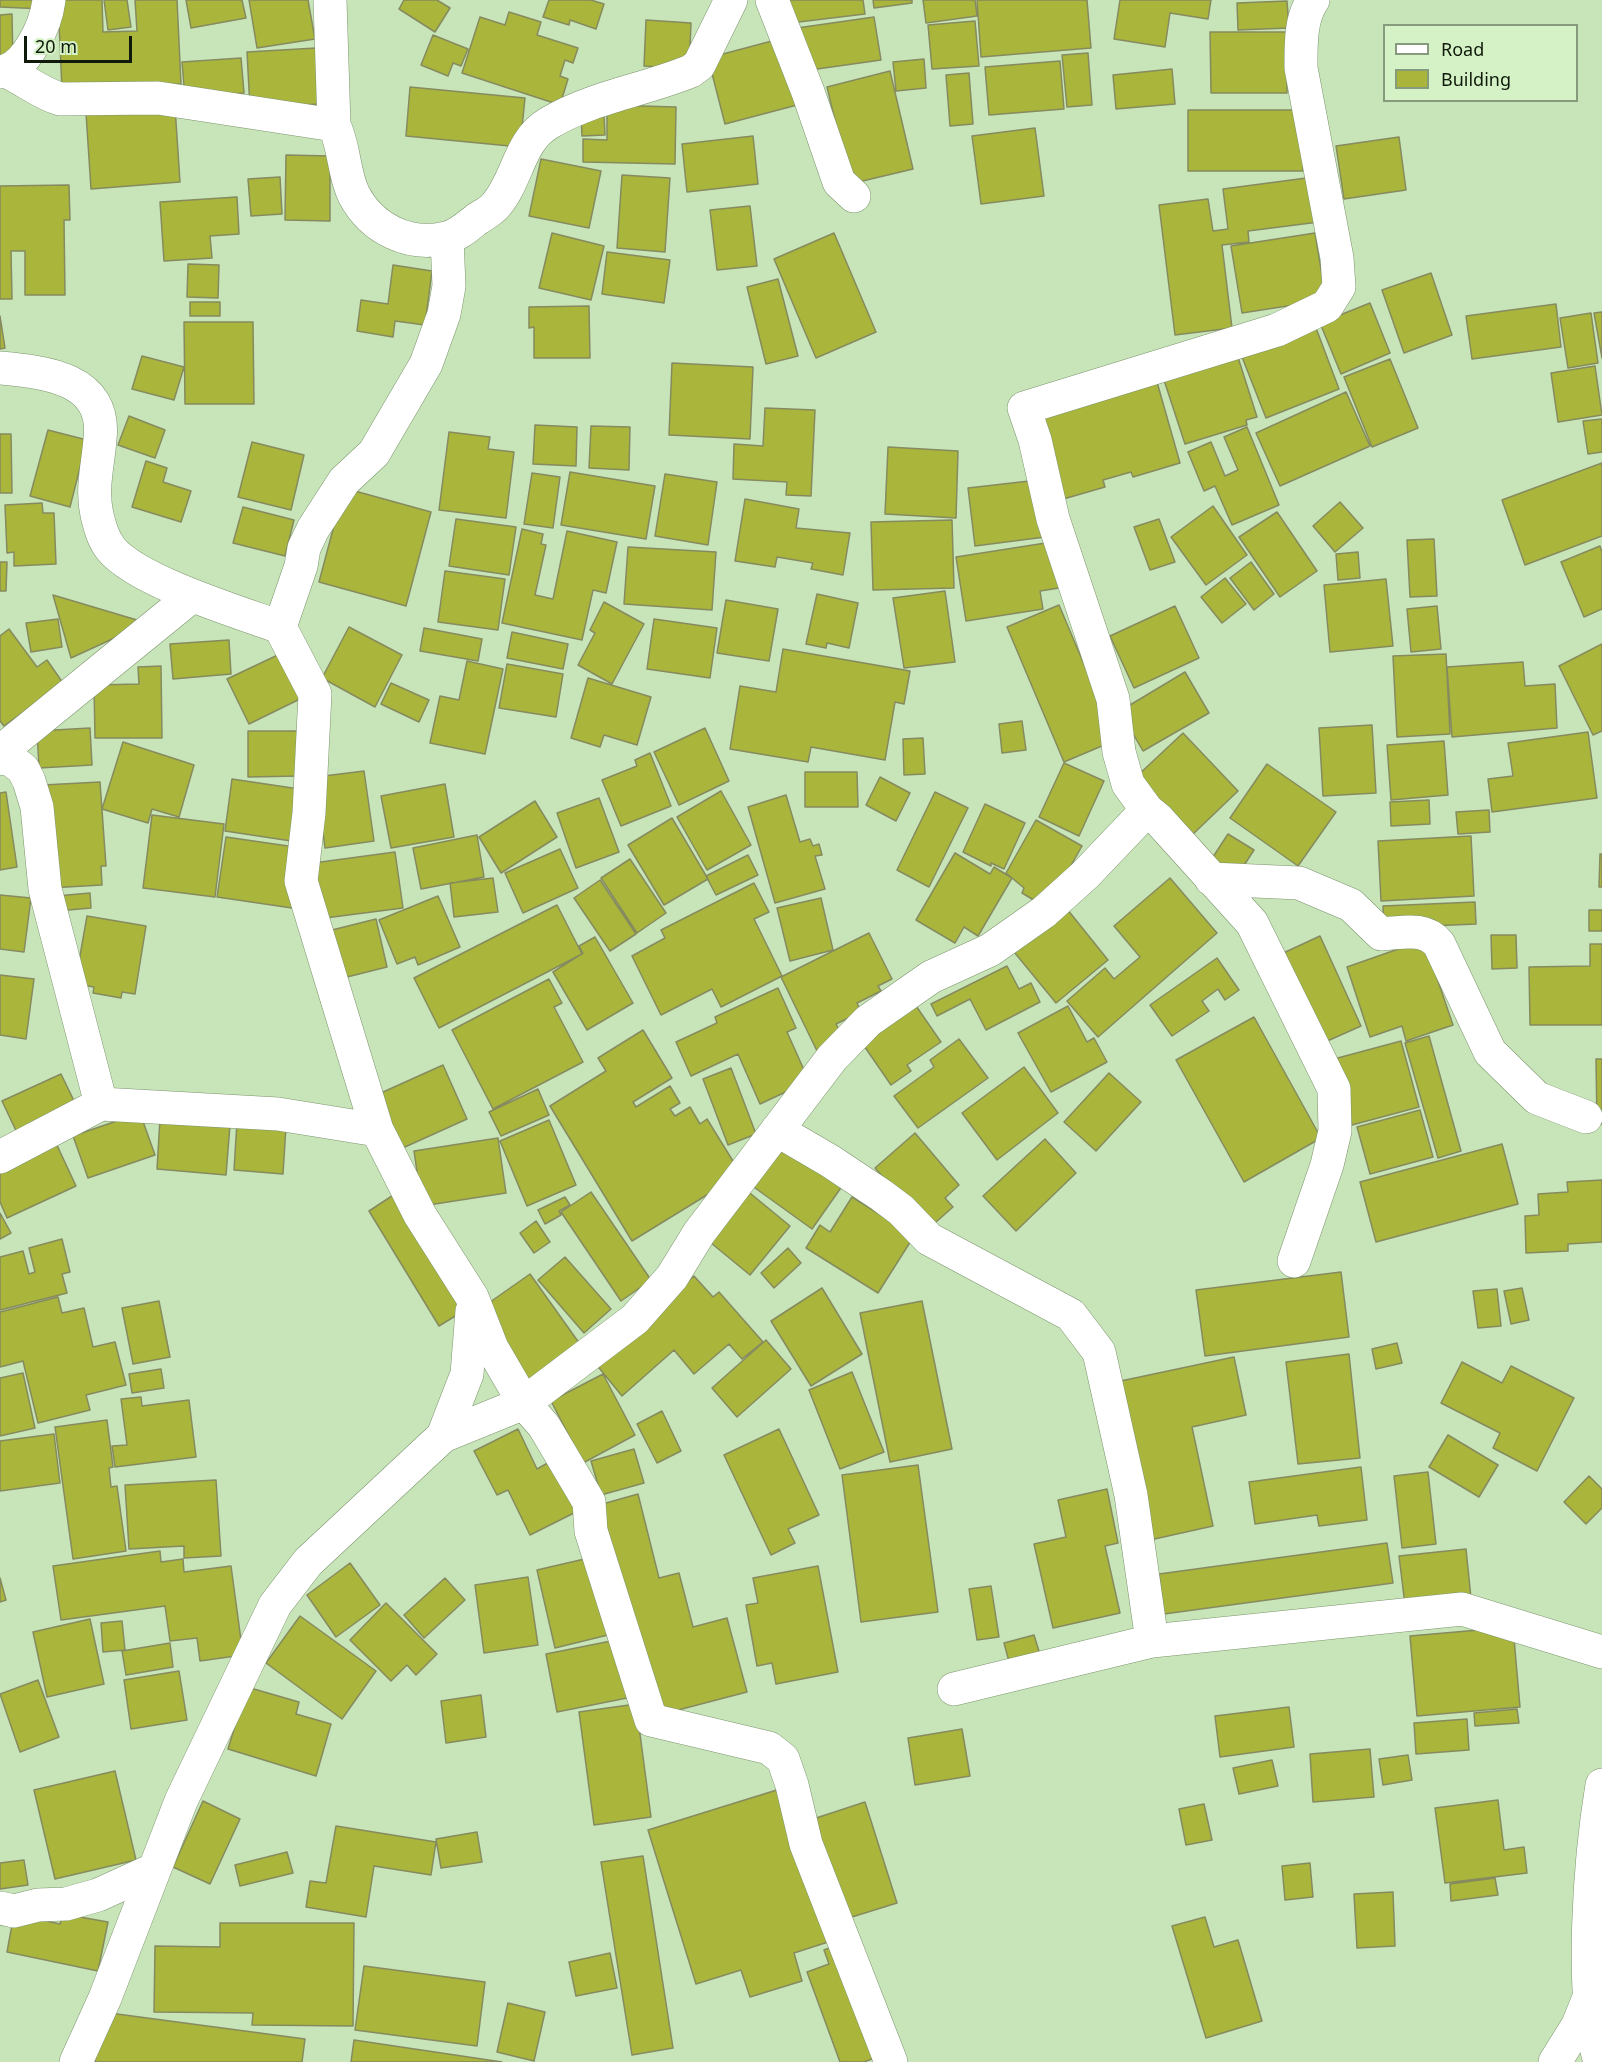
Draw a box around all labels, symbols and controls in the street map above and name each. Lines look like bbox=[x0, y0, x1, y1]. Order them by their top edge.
scale bar bbox=[27, 24, 135, 62]
legend bbox=[1383, 24, 1578, 102]
text: 20 m bbox=[35, 34, 77, 58]
text: Road bbox=[1441, 37, 1484, 61]
text: Building bbox=[1441, 67, 1511, 91]

